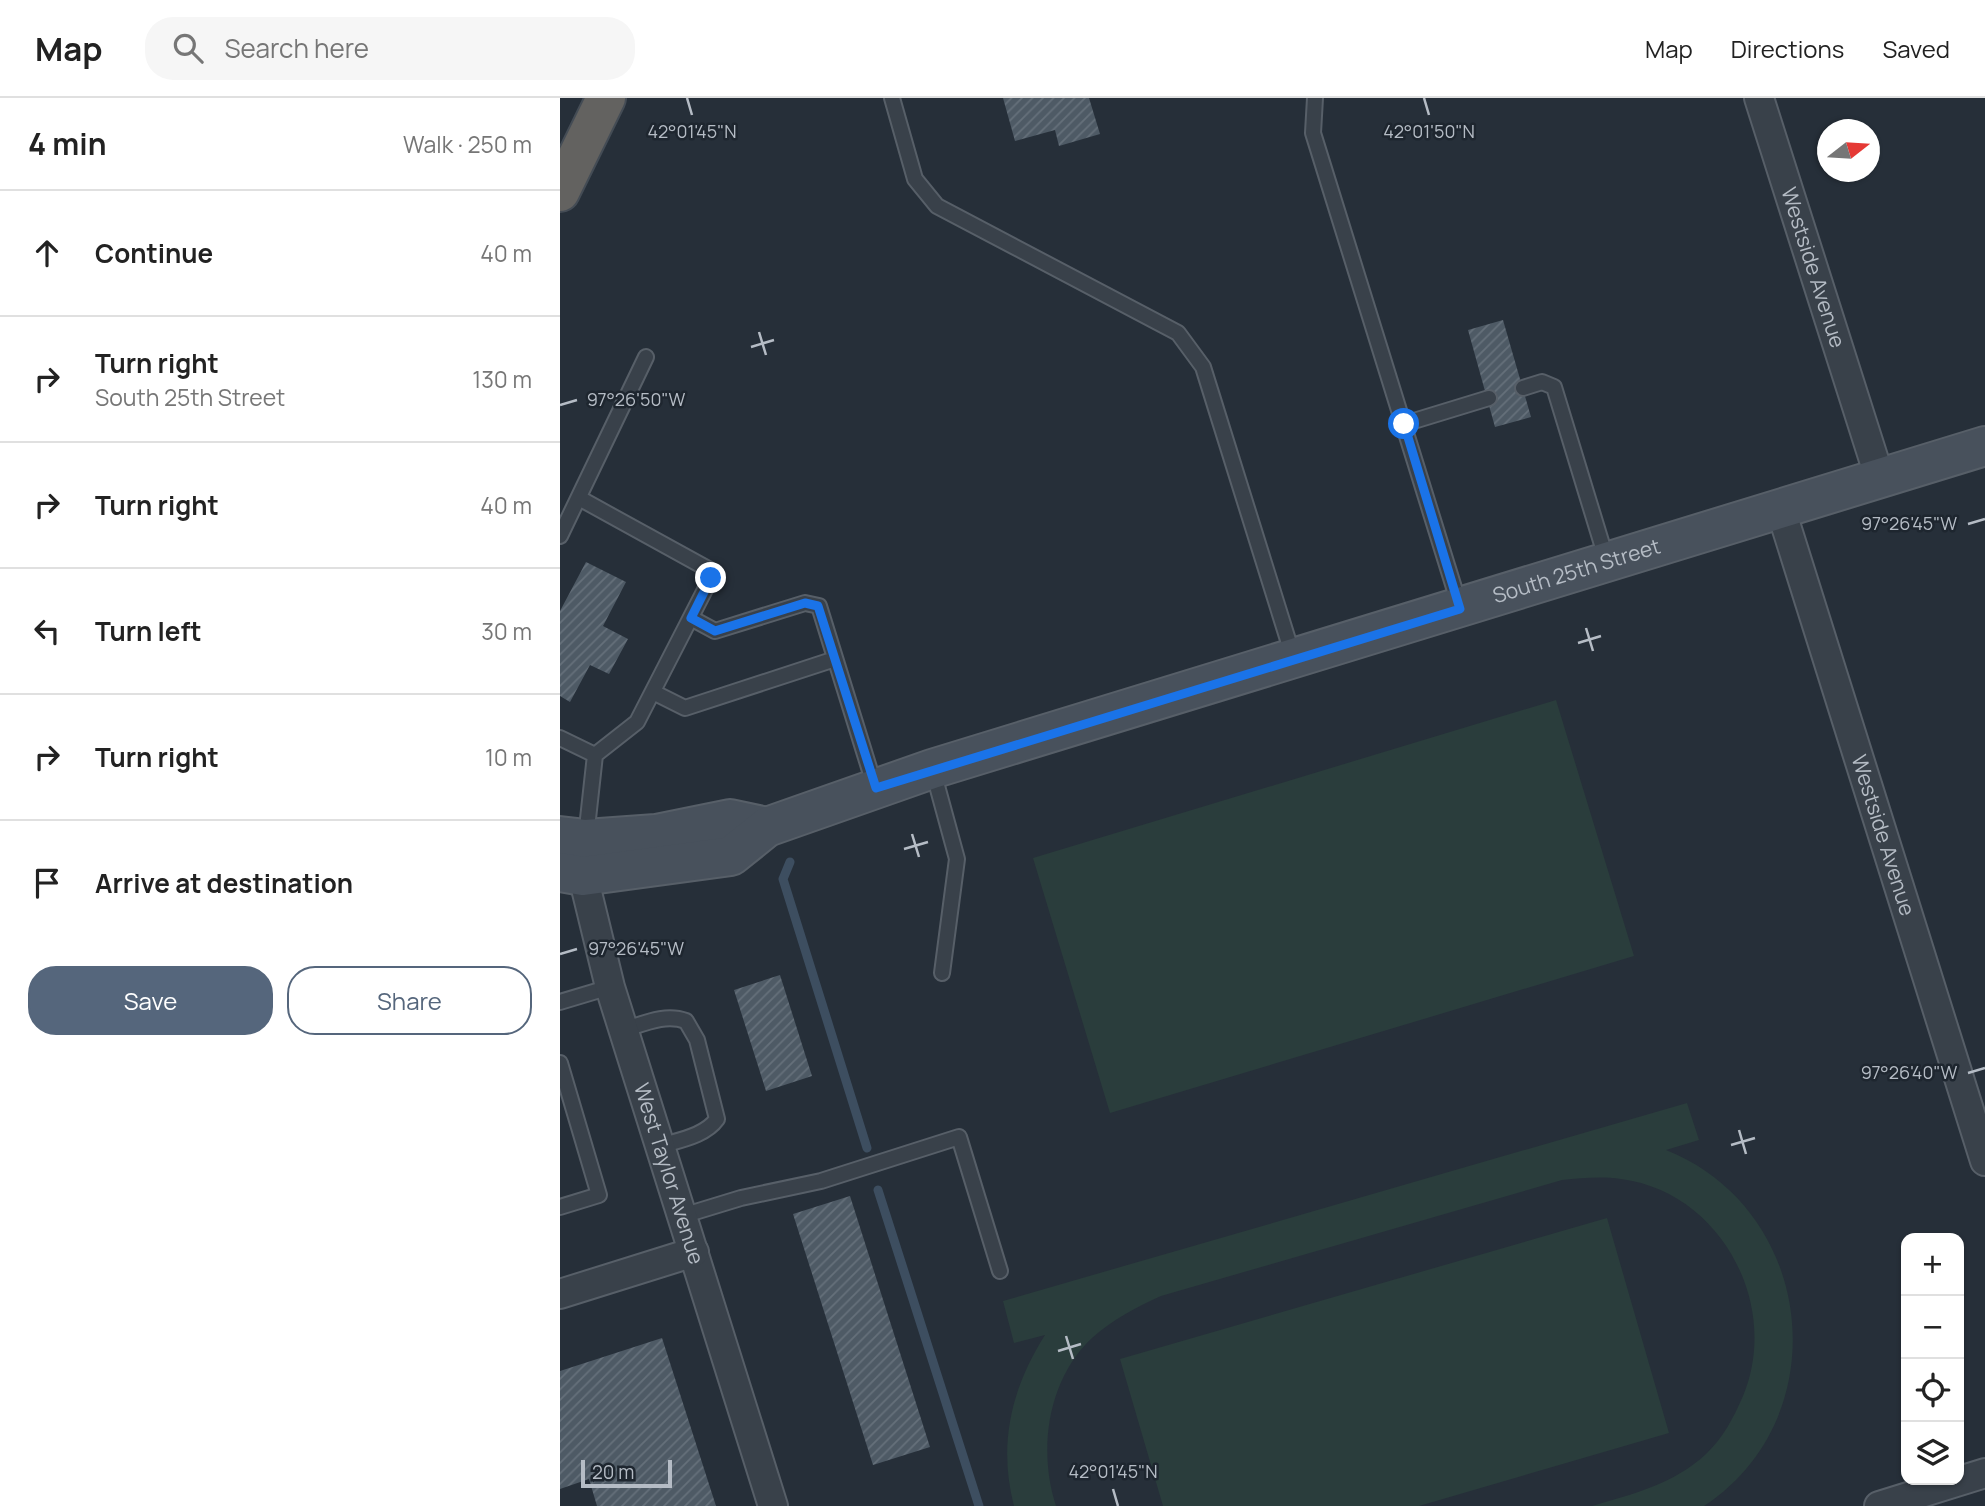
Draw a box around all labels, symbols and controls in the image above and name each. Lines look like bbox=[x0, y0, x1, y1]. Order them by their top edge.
search box bbox=[145, 17, 635, 80]
text: Map bbox=[35, 26, 103, 71]
icon: search bbox=[169, 29, 207, 67]
text: Search here bbox=[225, 30, 369, 66]
text: Map bbox=[1645, 32, 1693, 65]
text: Directions bbox=[1731, 32, 1844, 65]
text: Saved bbox=[1882, 32, 1950, 65]
text: 42°01'45"N bbox=[647, 119, 737, 143]
text: 42°01'50"N bbox=[1383, 119, 1475, 143]
north arrow bbox=[1817, 119, 1880, 182]
text: 4 min bbox=[28, 123, 106, 164]
text: Walk · 250 m bbox=[403, 128, 532, 160]
street label: Westside Avenue bbox=[1775, 184, 1852, 351]
icon: ahead bbox=[28, 234, 66, 272]
text: Continue bbox=[95, 235, 213, 271]
text: 40 m bbox=[480, 237, 532, 269]
text: Turn right bbox=[95, 345, 219, 381]
icon: right bbox=[28, 360, 66, 398]
text: 130 m bbox=[472, 363, 532, 395]
text: South 25th Street bbox=[95, 381, 285, 413]
text: 97°26'50"W bbox=[587, 387, 685, 411]
route start bbox=[1388, 408, 1419, 439]
icon: right bbox=[28, 486, 66, 524]
text: Turn right bbox=[95, 487, 219, 523]
text: 40 m bbox=[480, 489, 532, 521]
text: 97°26'45"W bbox=[1861, 511, 1957, 535]
street label: South 25th Street bbox=[1489, 531, 1664, 609]
route end bbox=[695, 562, 726, 593]
icon: left bbox=[28, 612, 66, 650]
text: Turn left bbox=[95, 613, 202, 649]
text: 30 m bbox=[481, 615, 532, 647]
icon: right bbox=[28, 738, 66, 776]
text: Turn right bbox=[95, 739, 219, 775]
text: 10 m bbox=[485, 741, 532, 773]
street label: Westside Avenue bbox=[1846, 751, 1922, 919]
icon: arrive bbox=[28, 864, 66, 902]
text: Arrive at destination bbox=[95, 865, 353, 901]
text: 97°26'45"W bbox=[588, 936, 684, 960]
button: Save bbox=[28, 966, 273, 1035]
button: Share bbox=[287, 966, 532, 1035]
text: 97°26'40"W bbox=[1861, 1060, 1957, 1084]
street label: West Taylor Avenue bbox=[628, 1079, 711, 1268]
map controls bbox=[1901, 1233, 1964, 1485]
button: + bbox=[1901, 1233, 1964, 1296]
button: − bbox=[1901, 1296, 1964, 1359]
button: locate bbox=[1901, 1359, 1964, 1422]
button: layers bbox=[1901, 1422, 1964, 1485]
scale bar bbox=[581, 1457, 672, 1489]
text: 20 m bbox=[592, 1459, 634, 1485]
text: 42°01'45"N bbox=[1068, 1459, 1158, 1483]

